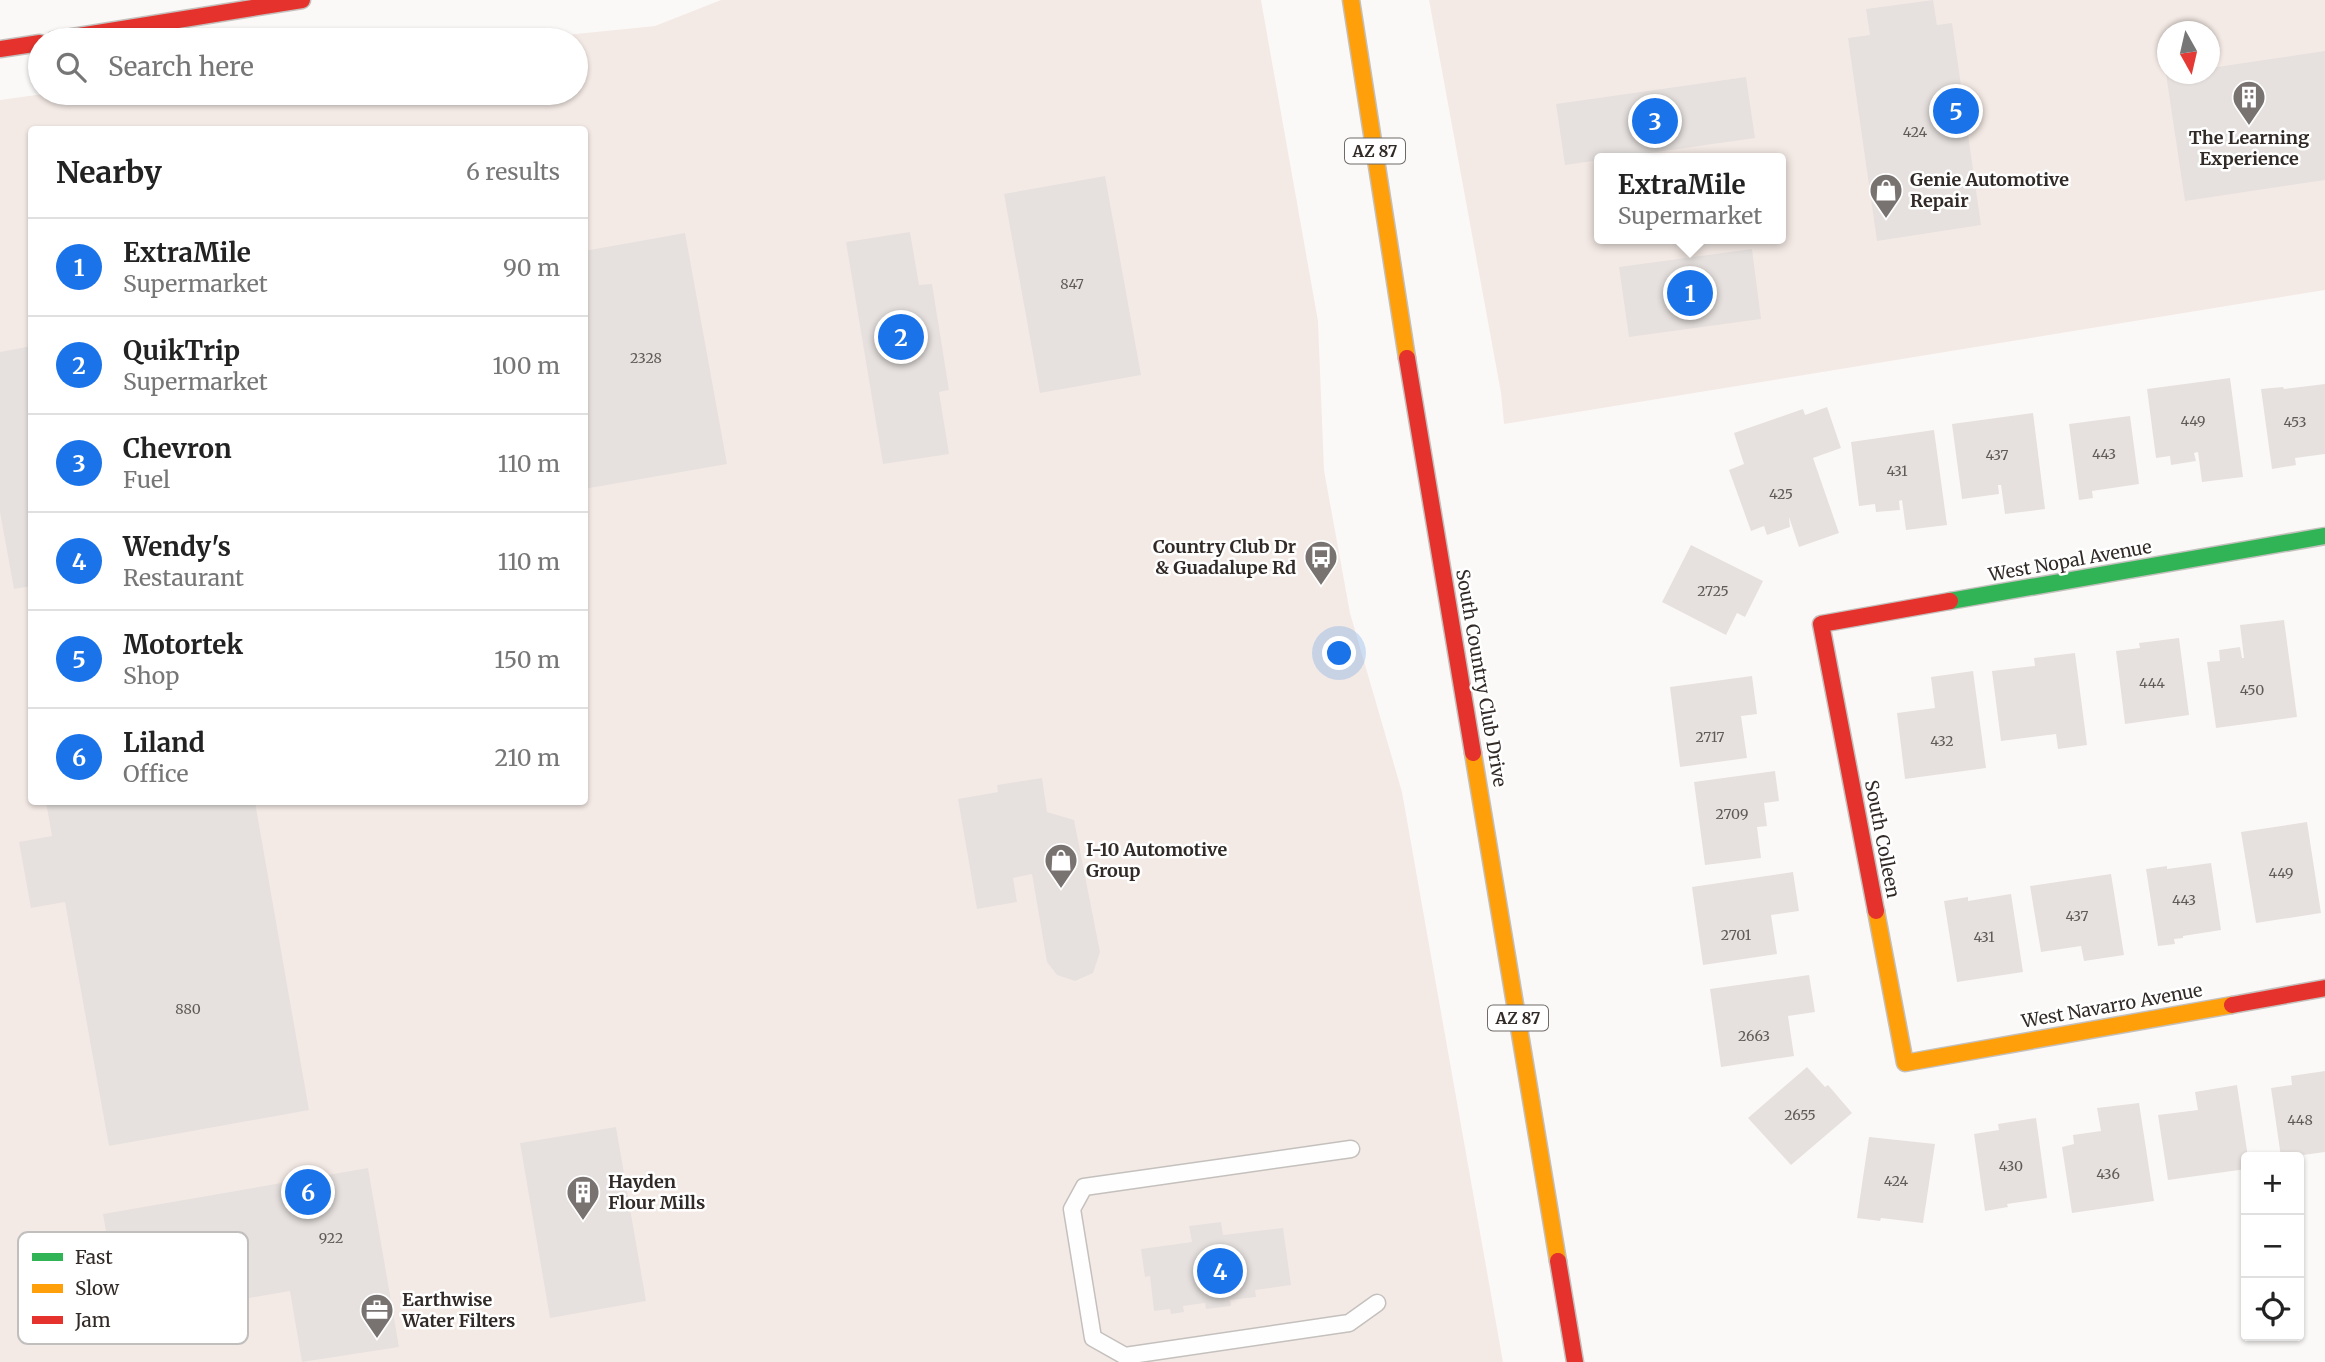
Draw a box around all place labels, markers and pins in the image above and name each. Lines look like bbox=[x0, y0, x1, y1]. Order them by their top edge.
building icon: The Learning Experience bbox=[2230, 78, 2268, 127]
pin: 5 bbox=[1933, 85, 1979, 137]
pin: 3 bbox=[1632, 95, 1678, 147]
place label: The Learning Experience bbox=[2189, 126, 2309, 170]
place label: Genie Automotive Repair bbox=[1910, 168, 2069, 212]
shop icon: Genie Automotive Repair bbox=[1867, 171, 1905, 220]
pin: 1 bbox=[1667, 267, 1713, 319]
pin: 2 bbox=[878, 311, 924, 363]
place label: Country Club Dr & Guadalupe Rd bbox=[1153, 535, 1296, 579]
bus stop icon: Country Club Dr & Guadalupe Rd bbox=[1302, 538, 1340, 587]
place label: I-10 Automotive Group bbox=[1086, 838, 1227, 882]
shop icon: I-10 Automotive Group bbox=[1042, 841, 1080, 890]
pin: 6 bbox=[285, 1166, 331, 1218]
place label: Hayden Flour Mills bbox=[608, 1170, 705, 1214]
building icon: Hayden Flour Mills bbox=[564, 1173, 602, 1222]
pin: 4 bbox=[1197, 1245, 1243, 1297]
place label: Earthwise Water Filters bbox=[401, 1288, 515, 1332]
office icon: Earthwise Water Filters bbox=[358, 1291, 396, 1340]

